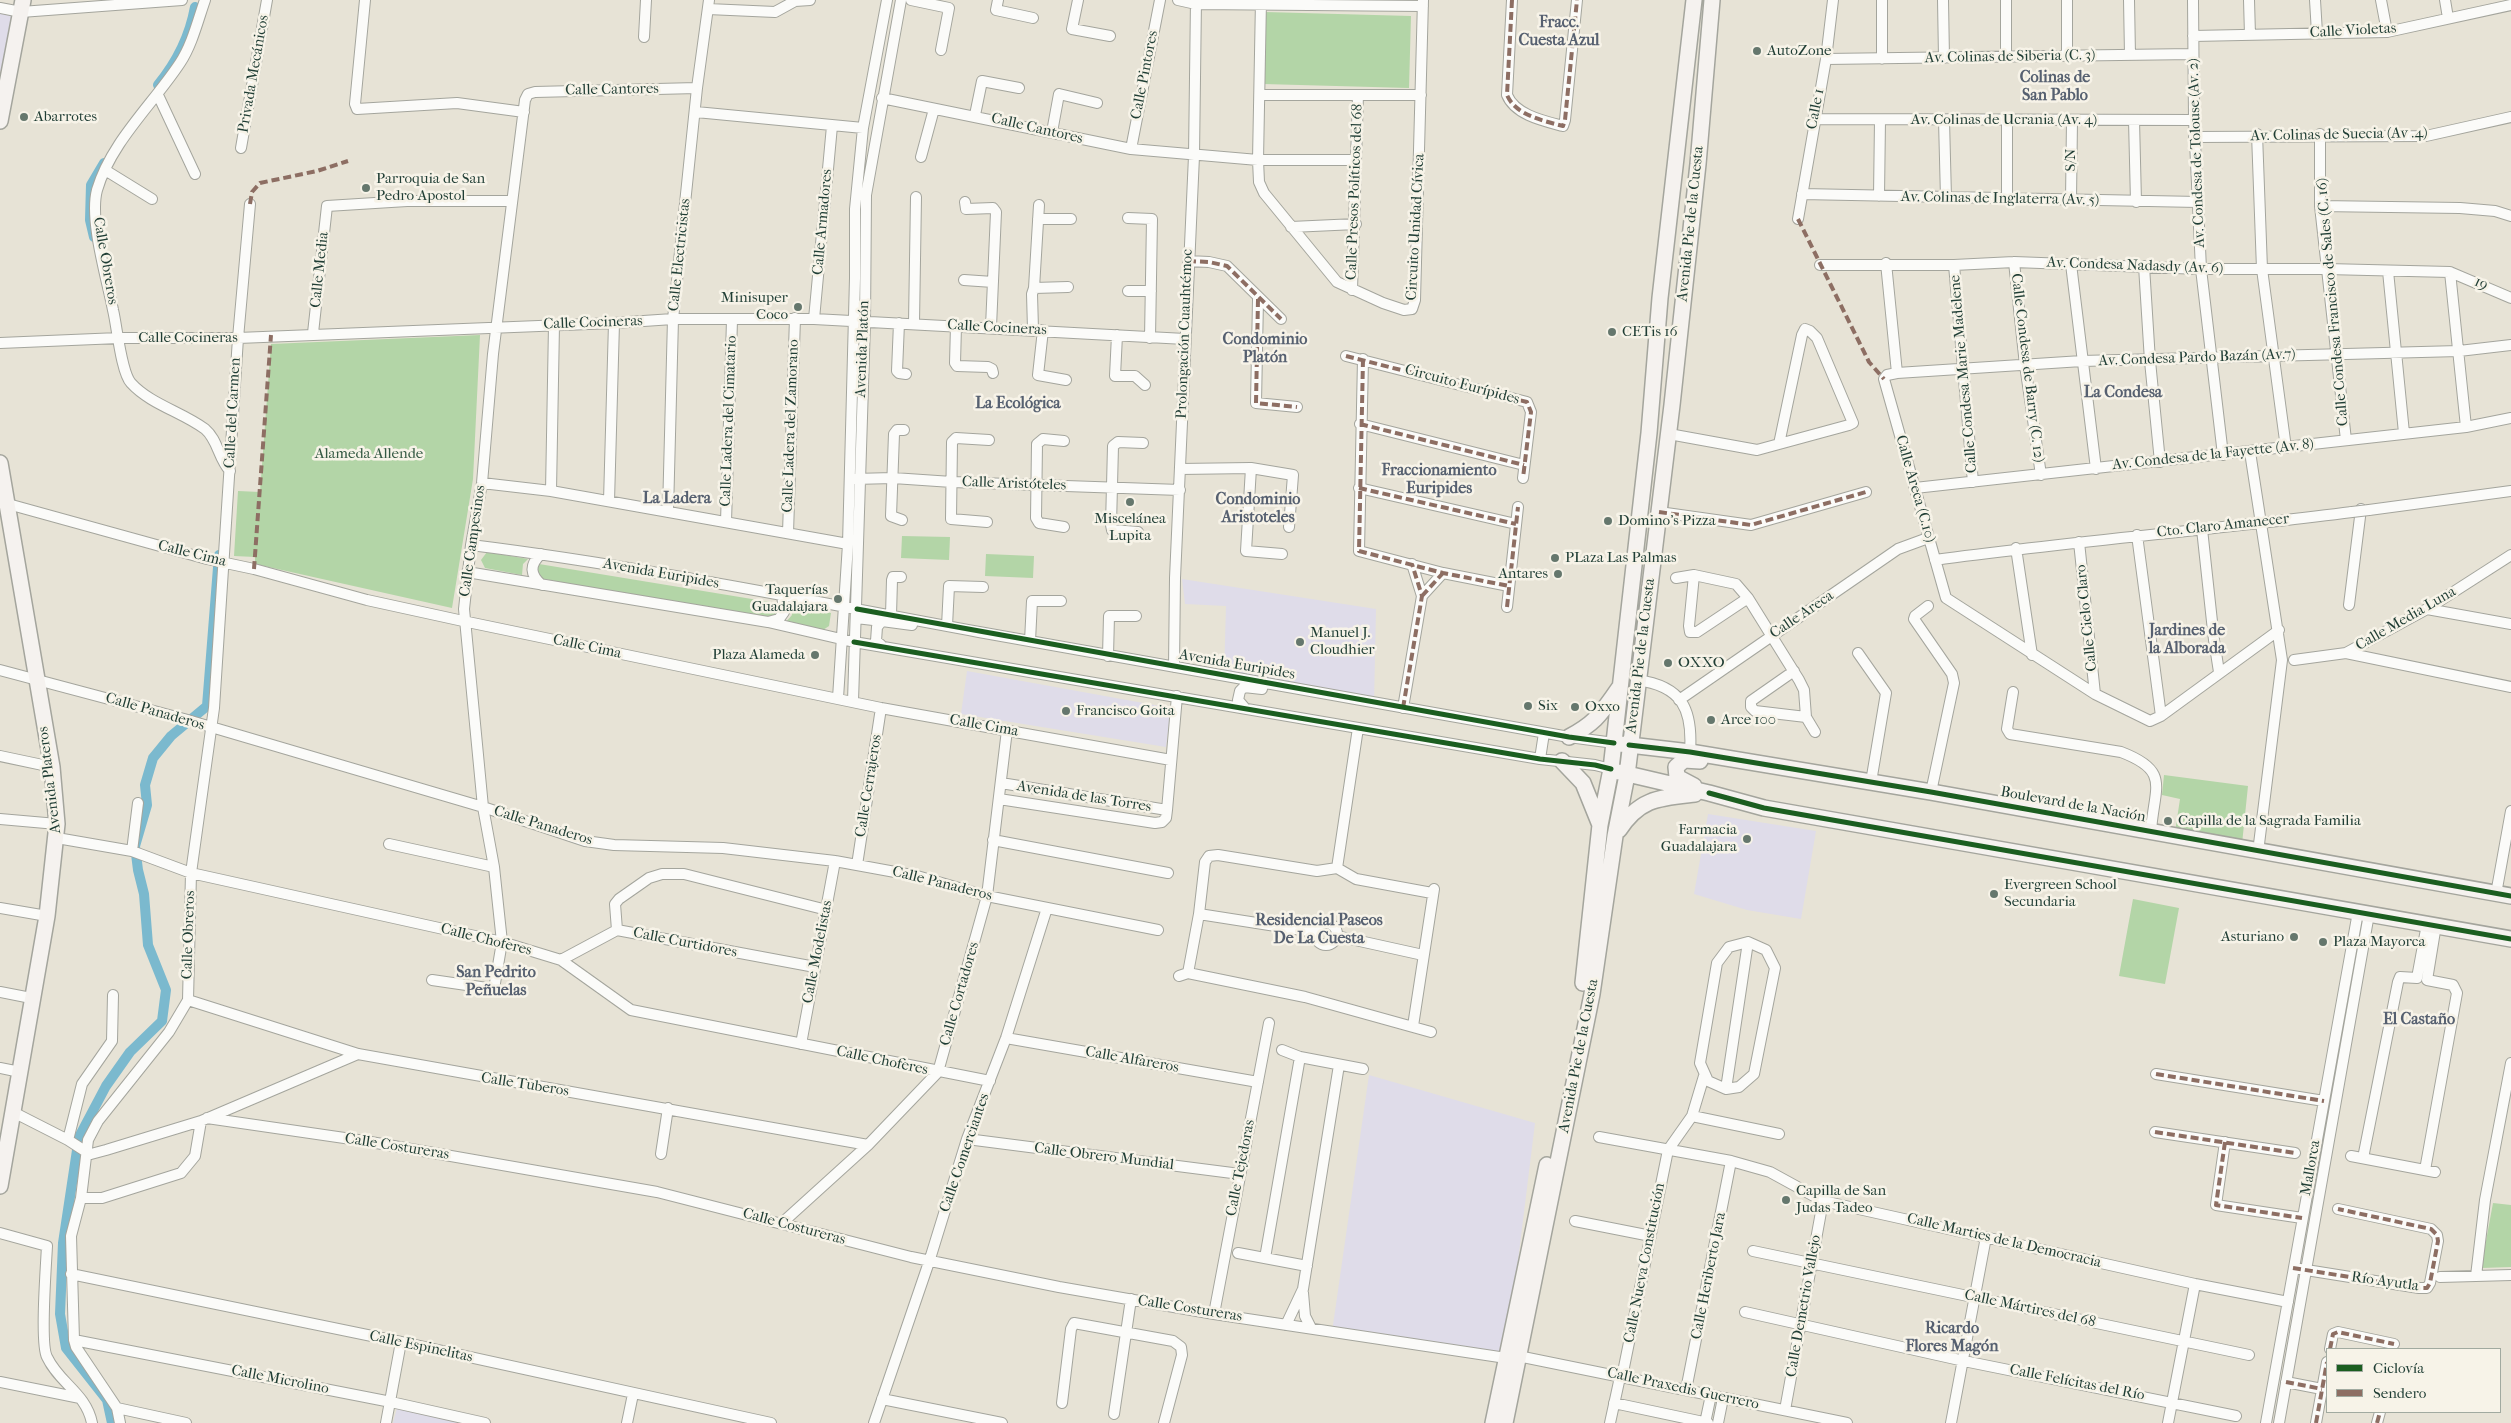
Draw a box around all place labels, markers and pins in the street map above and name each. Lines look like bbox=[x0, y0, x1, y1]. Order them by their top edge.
place label: AutoZone bbox=[1767, 42, 1831, 60]
marker: AutoZone bbox=[1751, 45, 1763, 57]
place label: Abarrotes bbox=[34, 108, 97, 126]
marker: Abarrotes bbox=[18, 111, 30, 123]
place label: Parroquia de San Pedro Apostol bbox=[376, 170, 485, 205]
marker: Parroquia de San Pedro Apostol bbox=[360, 182, 372, 194]
place label: Minisuper Coco bbox=[721, 289, 788, 324]
marker: Minisuper Coco bbox=[792, 301, 804, 313]
place label: CETis 16 bbox=[1622, 323, 1678, 341]
marker: CETis 16 bbox=[1606, 326, 1618, 338]
marker: Miscelánea Lupita bbox=[1124, 496, 1136, 508]
place label: Miscelánea Lupita bbox=[1094, 510, 1166, 545]
place label: Domino's Pizza bbox=[1618, 512, 1716, 530]
marker: Domino's Pizza bbox=[1602, 515, 1614, 527]
place label: PLaza Las Palmas bbox=[1565, 549, 1676, 567]
marker: PLaza Las Palmas bbox=[1549, 552, 1561, 564]
place label: Antares bbox=[1498, 565, 1548, 583]
marker: Antares bbox=[1552, 568, 1564, 580]
place label: Taquerías Guadalajara bbox=[752, 581, 828, 616]
marker: Taquerías Guadalajara bbox=[832, 593, 844, 605]
place label: Manuel J. Cloudhier bbox=[1310, 624, 1375, 659]
marker: Manuel J. Cloudhier bbox=[1294, 636, 1306, 648]
place label: Plaza Alameda bbox=[712, 646, 805, 664]
marker: Plaza Alameda bbox=[809, 649, 821, 661]
place label: OXXO bbox=[1678, 654, 1725, 672]
marker: OXXO bbox=[1662, 657, 1674, 669]
place label: Six bbox=[1538, 697, 1558, 715]
place label: Oxxo bbox=[1585, 698, 1620, 716]
marker: Six bbox=[1522, 700, 1534, 712]
marker: Oxxo bbox=[1569, 701, 1581, 713]
place label: Francisco Goita bbox=[1076, 702, 1175, 720]
marker: Francisco Goita bbox=[1060, 705, 1072, 717]
place label: Arce 100 bbox=[1721, 711, 1776, 729]
marker: Arce 100 bbox=[1705, 714, 1717, 726]
place label: Capilla de la Sagrada Familia bbox=[2178, 812, 2361, 830]
marker: Capilla de la Sagrada Familia bbox=[2162, 815, 2174, 827]
place label: Farmacia Guadalajara bbox=[1661, 821, 1737, 856]
marker: Farmacia Guadalajara bbox=[1741, 833, 1753, 845]
place label: Evergreen School Secundaria bbox=[2004, 876, 2117, 911]
marker: Evergreen School Secundaria bbox=[1988, 888, 2000, 900]
place label: Asturiano bbox=[2221, 928, 2284, 946]
marker: Asturiano bbox=[2288, 931, 2300, 943]
place label: Plaza Mayorca bbox=[2333, 933, 2425, 951]
marker: Plaza Mayorca bbox=[2317, 936, 2329, 948]
place label: Capilla de San Judas Tadeo bbox=[1796, 1182, 1886, 1217]
marker: Capilla de San Judas Tadeo bbox=[1780, 1194, 1792, 1206]

